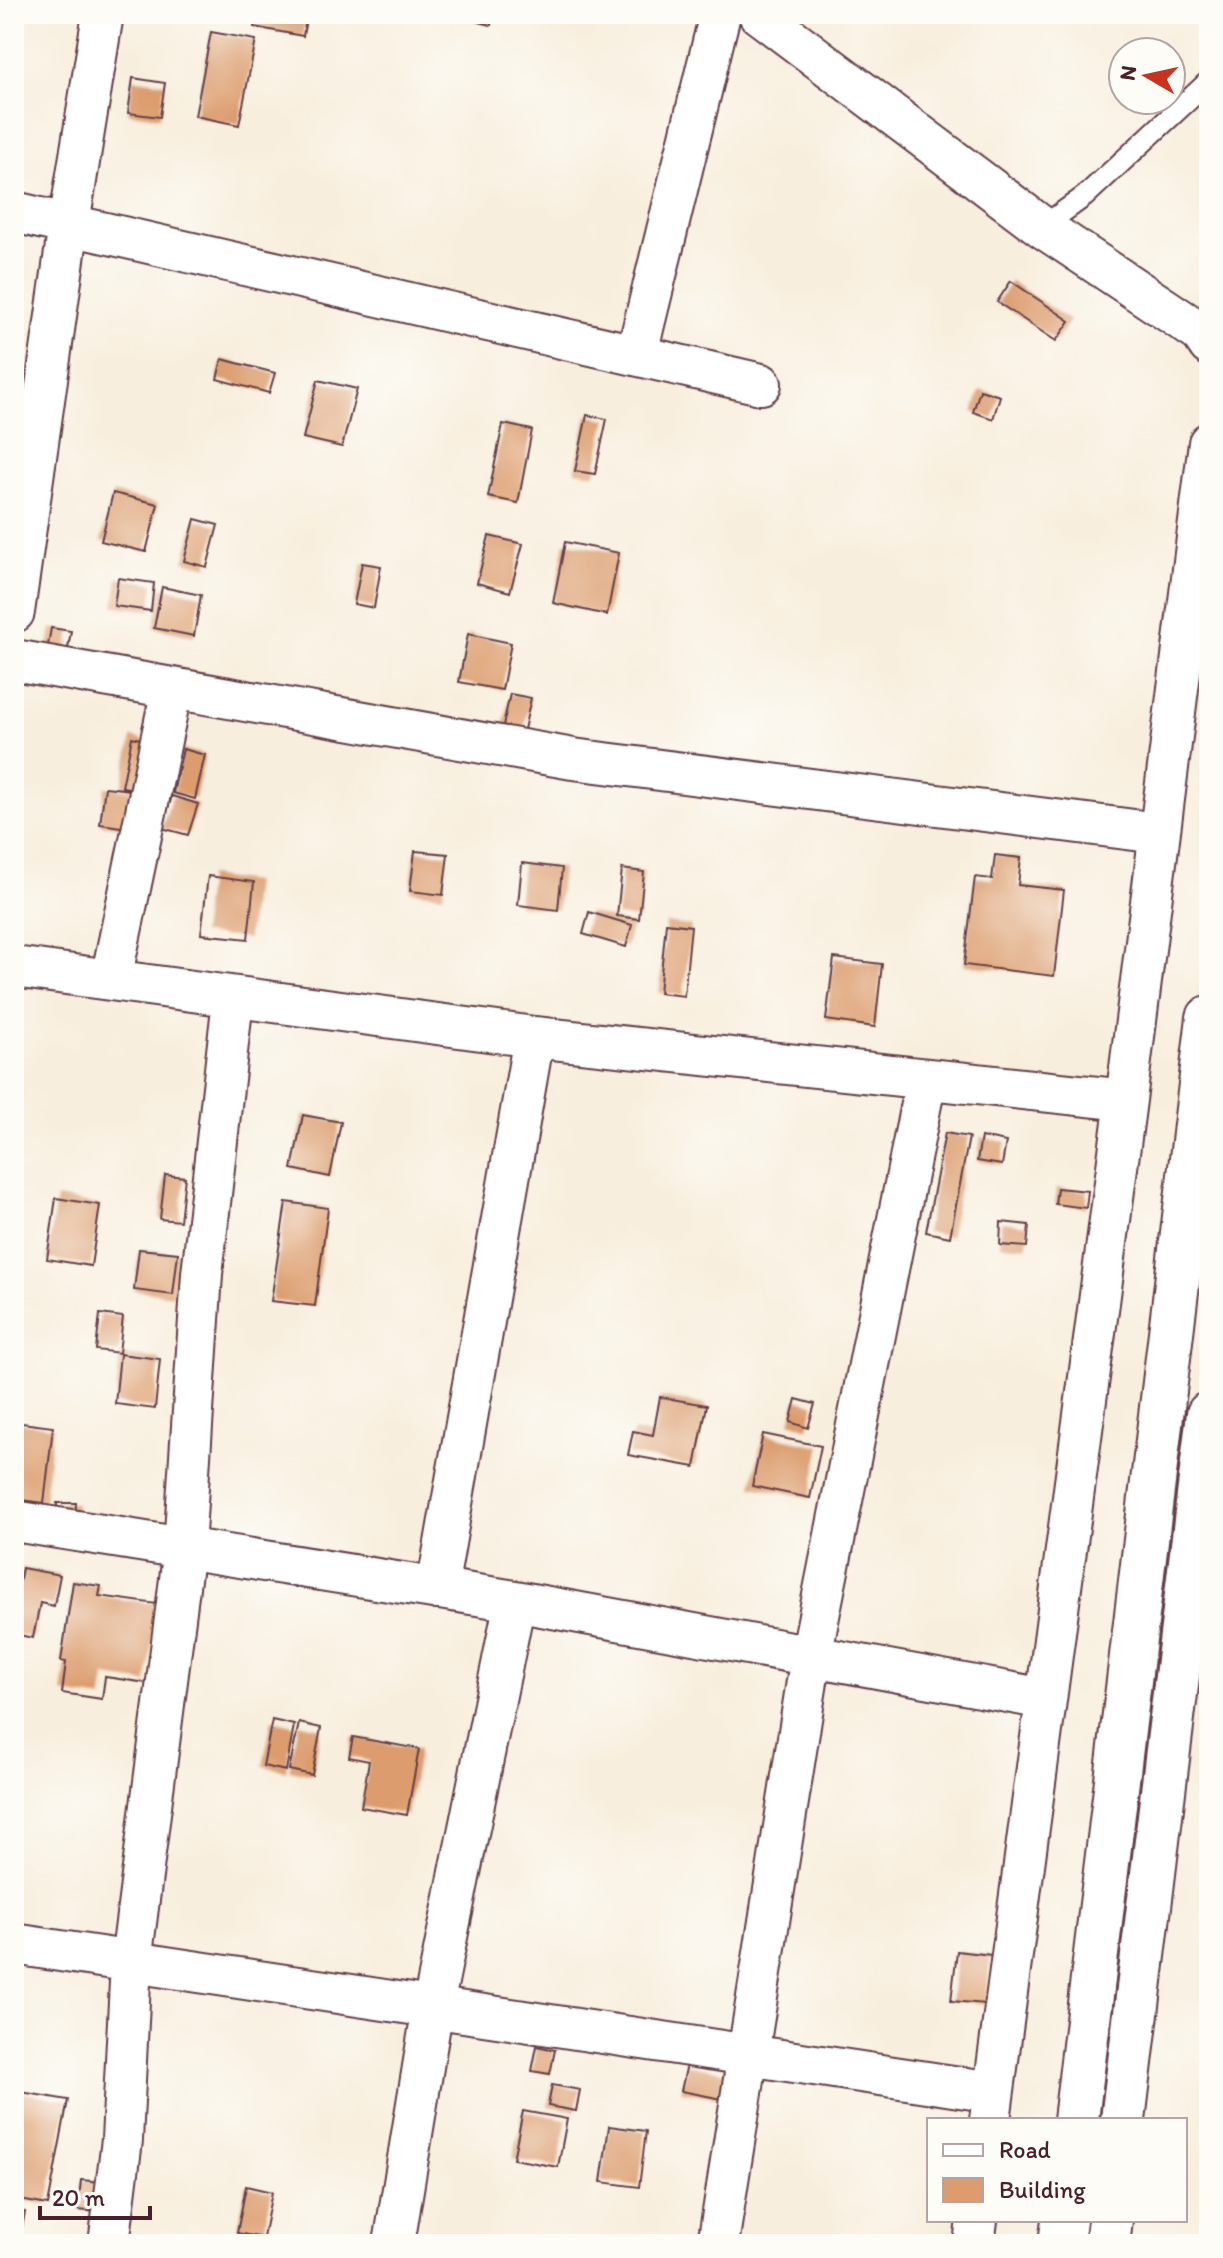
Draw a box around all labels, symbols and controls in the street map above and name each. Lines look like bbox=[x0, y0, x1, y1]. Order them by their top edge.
north arrow bbox=[1107, 36, 1187, 116]
text: N bbox=[1113, 63, 1142, 82]
legend bbox=[927, 2118, 1187, 2222]
text: Road bbox=[999, 2135, 1051, 2164]
scale bar bbox=[40, 2170, 150, 2220]
text: Building bbox=[999, 2175, 1086, 2204]
text: 20 m bbox=[52, 2183, 105, 2212]

